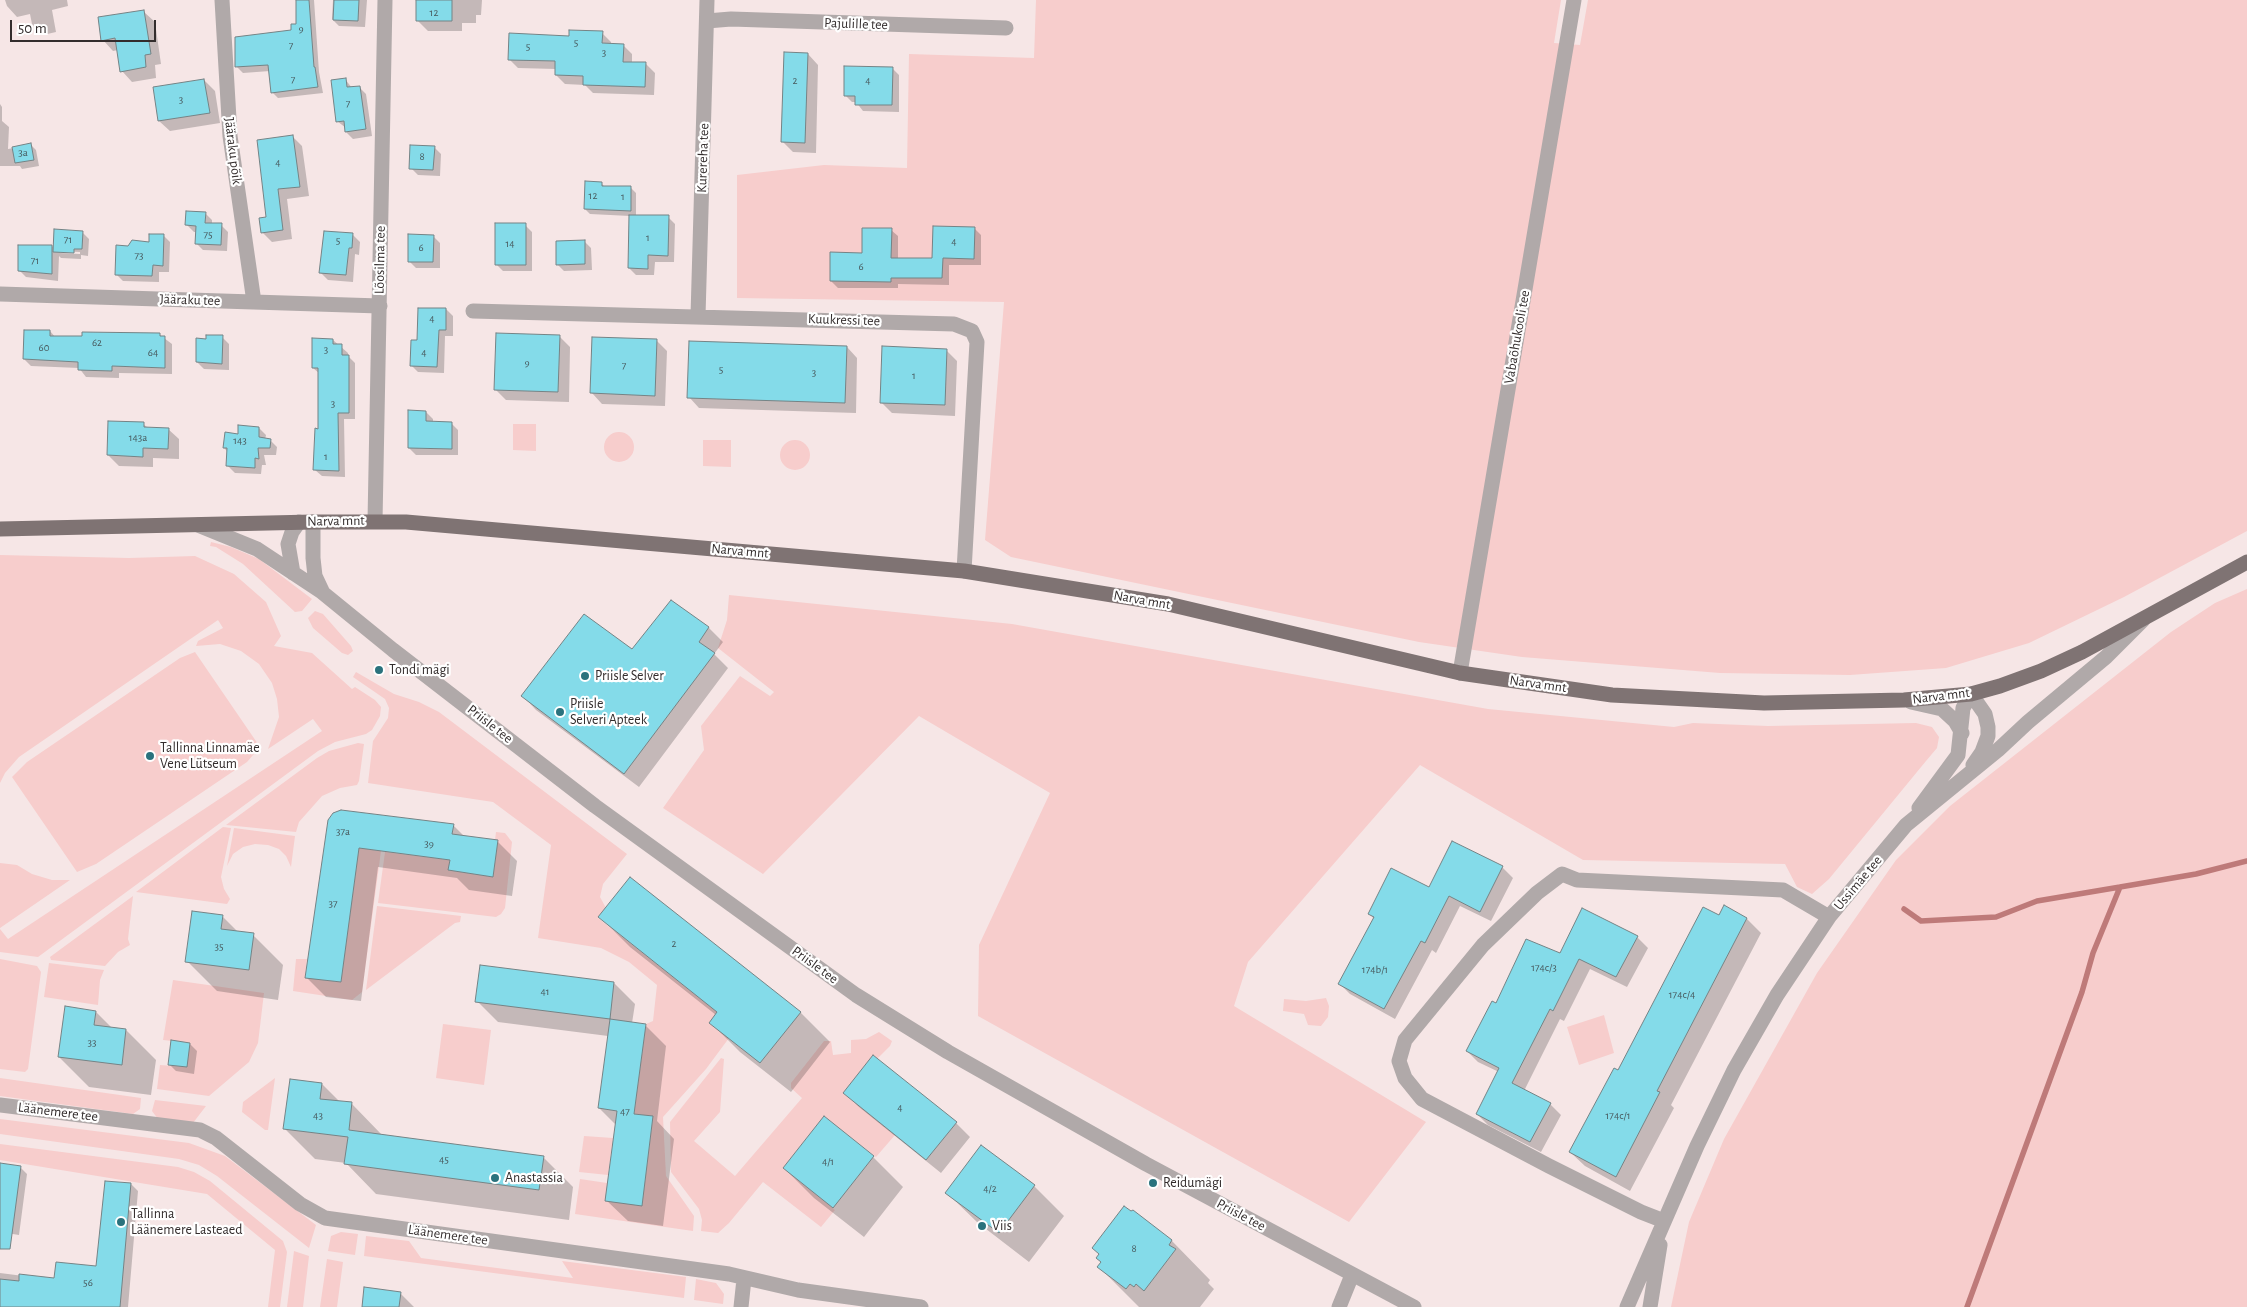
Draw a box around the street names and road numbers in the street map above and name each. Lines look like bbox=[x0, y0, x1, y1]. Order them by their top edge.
street label: Pajulille tee bbox=[824, 14, 888, 34]
street label: Jääraku põik bbox=[221, 117, 245, 185]
street label: Kurereha tee bbox=[693, 123, 713, 193]
street label: Lõosilma tee bbox=[371, 226, 389, 294]
street label: Vabaõhukooli tee bbox=[1500, 289, 1534, 385]
street label: Jääraku tee bbox=[159, 291, 221, 309]
street label: Kuukressi tee bbox=[808, 310, 880, 330]
street label: Narva mnt bbox=[307, 512, 365, 530]
street label: Narva mnt bbox=[711, 540, 769, 562]
street label: Narva mnt bbox=[1112, 587, 1172, 613]
street label: Narva mnt bbox=[1508, 672, 1568, 696]
street label: Narva mnt bbox=[1911, 684, 1971, 708]
street label: Priisle tee bbox=[464, 701, 516, 747]
street label: Ussimäe tee bbox=[1830, 852, 1886, 914]
street label: Priisle tee bbox=[789, 943, 841, 987]
street label: Läänemere tee bbox=[17, 1099, 99, 1125]
street label: Priisle tee bbox=[1214, 1195, 1268, 1235]
street label: Läänemere tee bbox=[407, 1221, 489, 1249]

